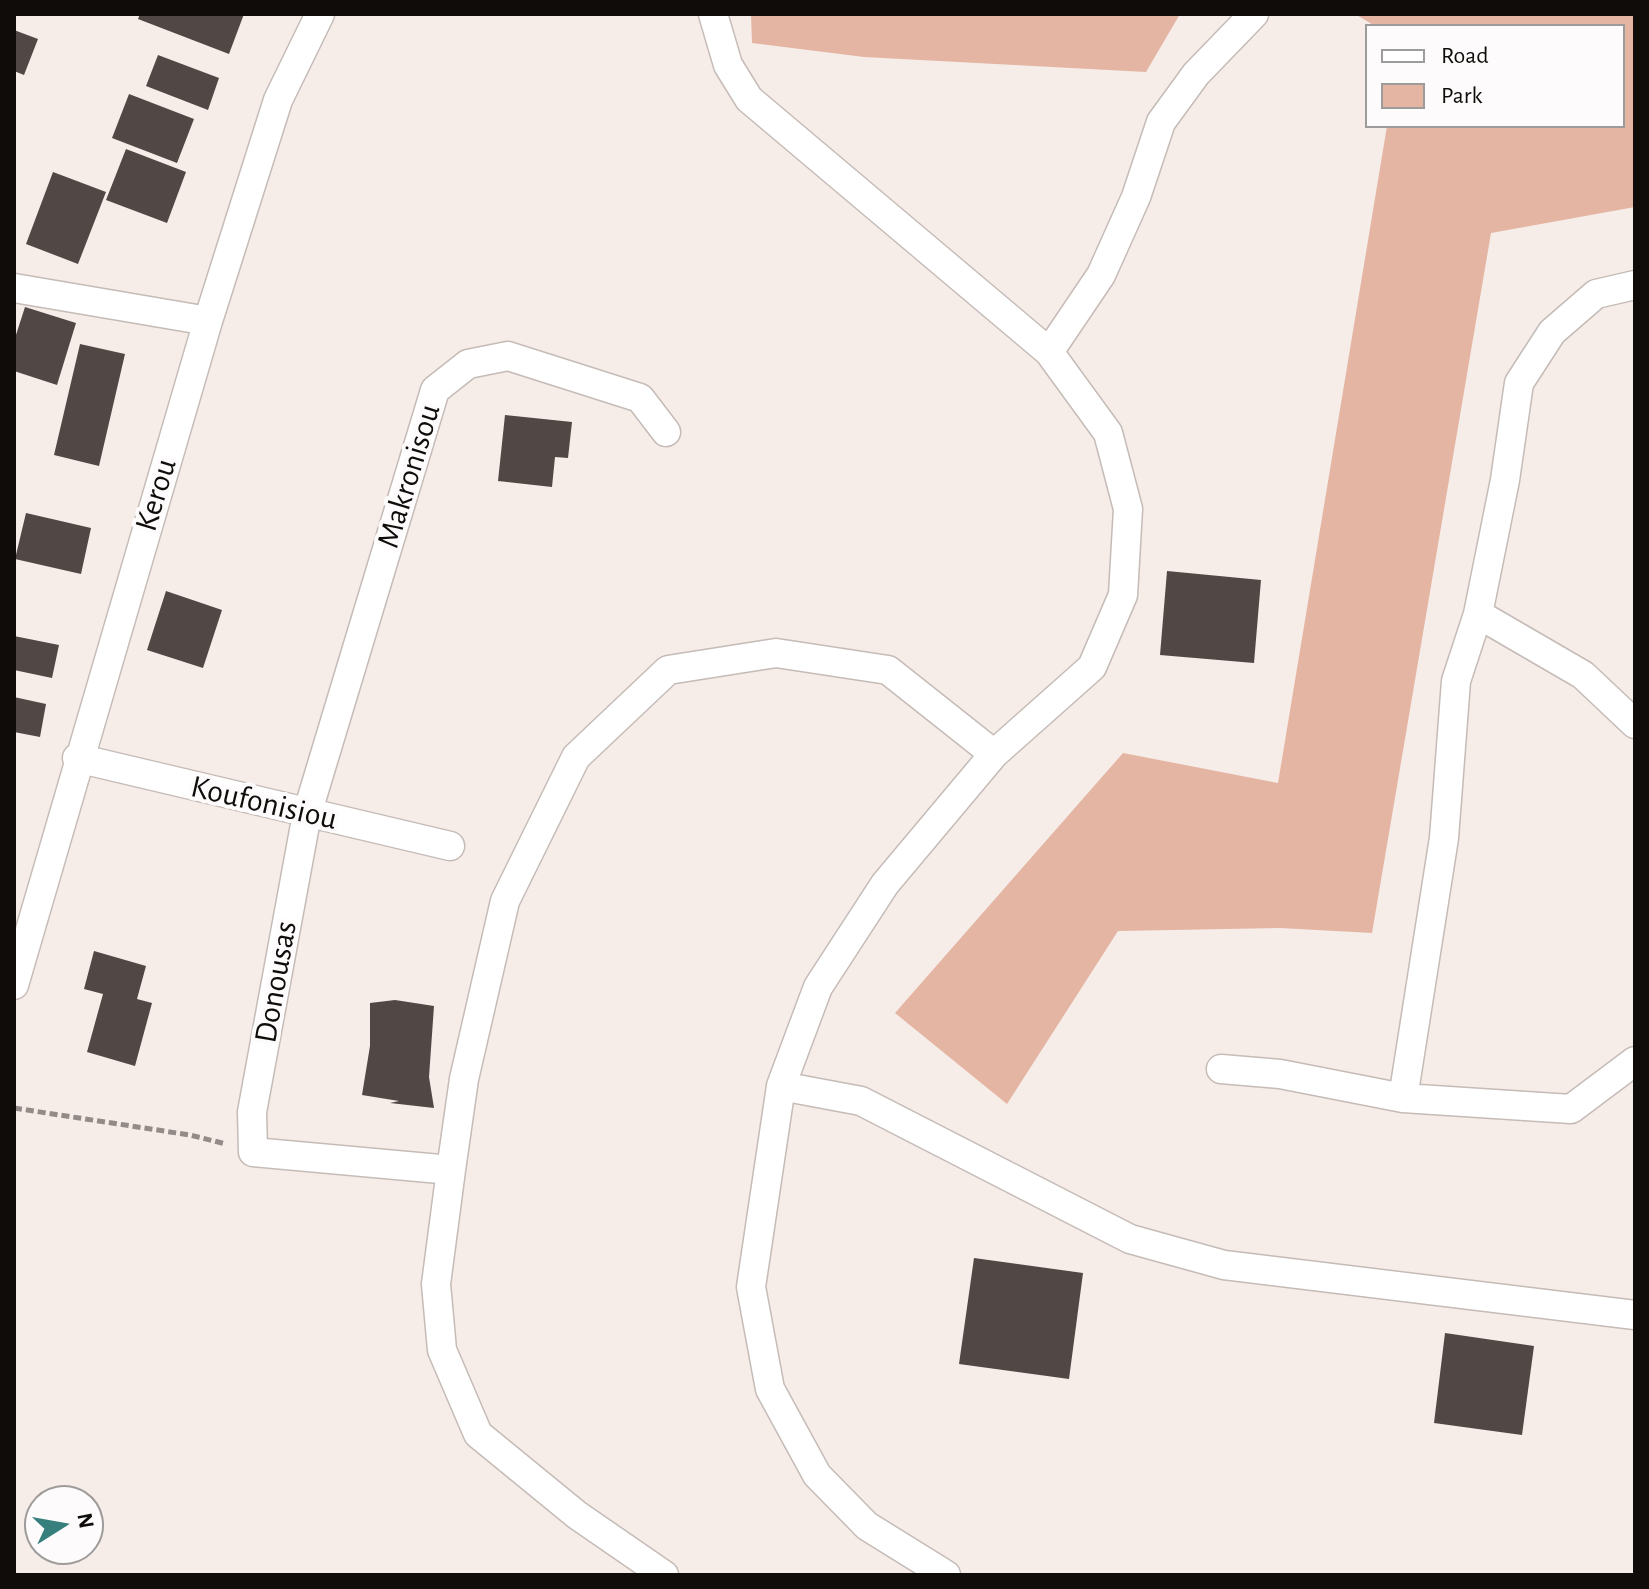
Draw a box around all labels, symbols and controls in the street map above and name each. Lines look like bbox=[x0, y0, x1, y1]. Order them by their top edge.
legend bbox=[1365, 24, 1625, 128]
text: Road bbox=[1441, 44, 1489, 68]
text: Park bbox=[1441, 84, 1482, 108]
street label: Makronisou bbox=[369, 400, 449, 552]
street label: Kerou bbox=[127, 454, 185, 536]
street label: Koufonisiou bbox=[187, 768, 341, 838]
street label: Donousas bbox=[246, 918, 306, 1046]
north arrow bbox=[24, 1485, 104, 1565]
text: N bbox=[73, 1511, 98, 1530]

